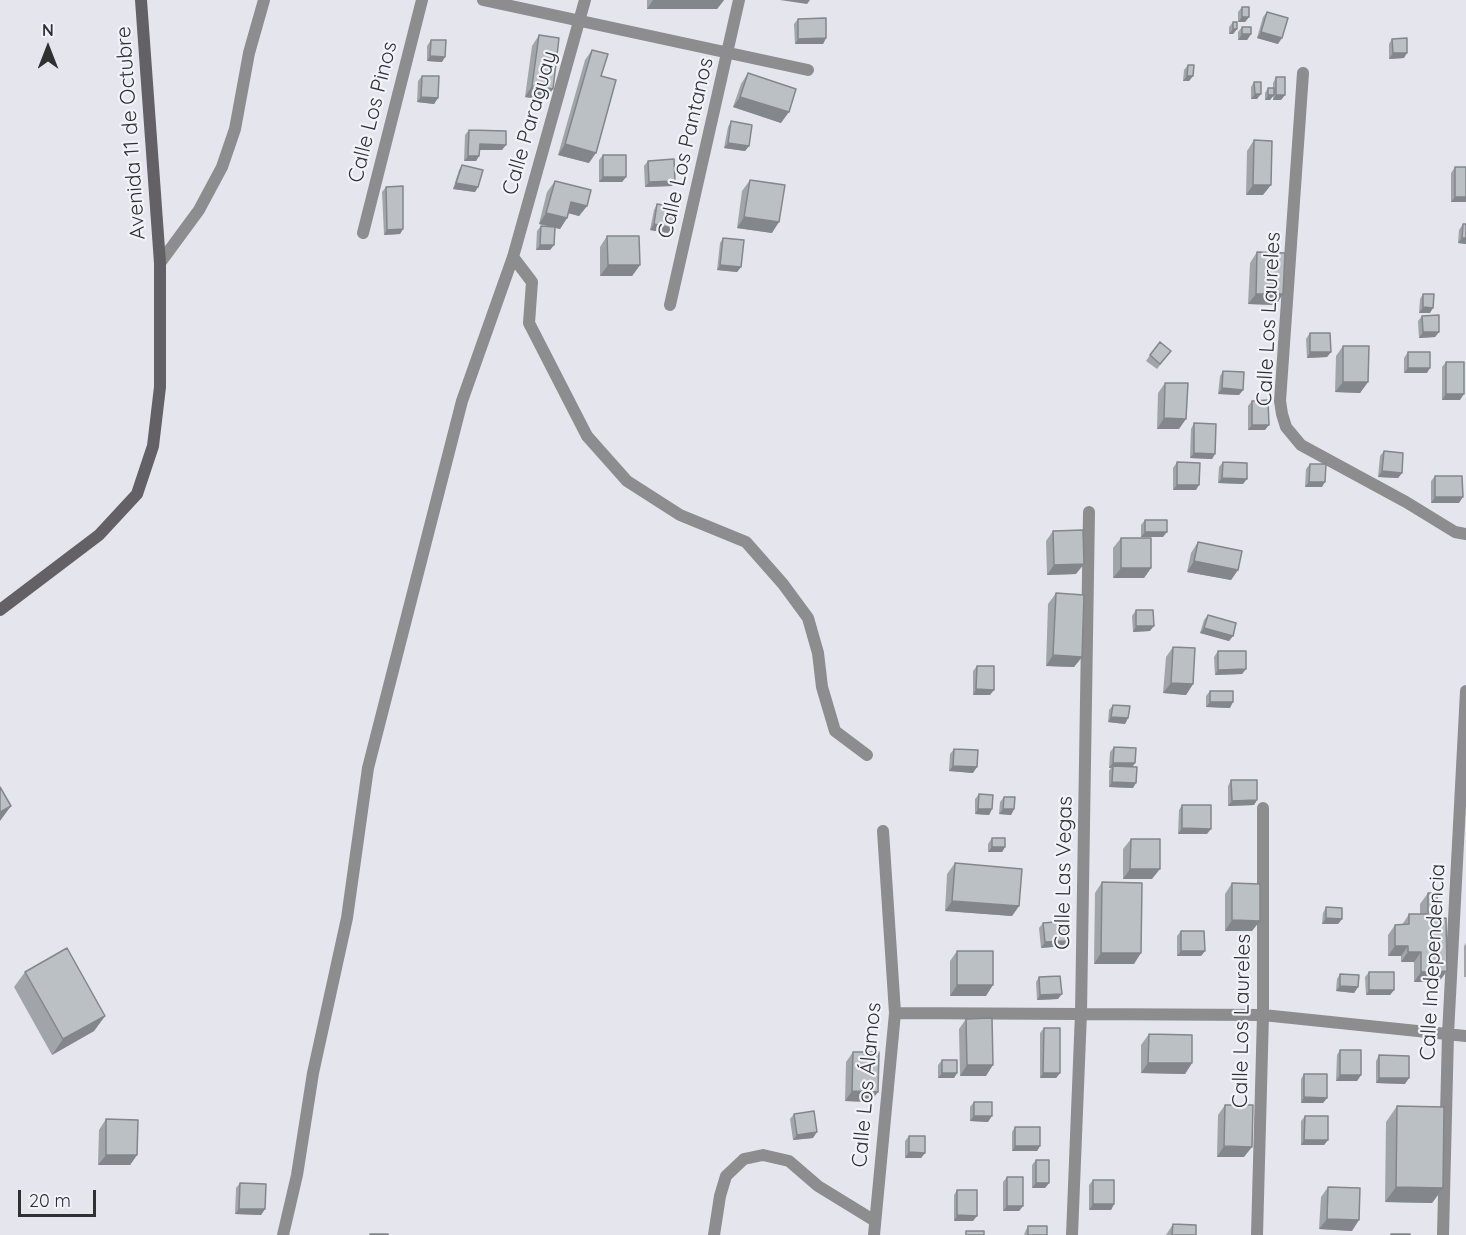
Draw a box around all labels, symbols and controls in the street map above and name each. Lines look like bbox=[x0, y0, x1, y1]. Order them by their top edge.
north arrow bbox=[18, 18, 78, 78]
text: N bbox=[42, 20, 54, 40]
street label: Avenida 11 de Octubre bbox=[111, 26, 151, 240]
street label: Calle Los Pinos bbox=[343, 39, 403, 185]
street label: Calle Paraguay bbox=[497, 48, 563, 198]
street label: Calle Los Pantanos bbox=[653, 55, 719, 241]
street label: Calle Los Laureles bbox=[1252, 231, 1286, 407]
street label: Calle Las Vegas bbox=[1050, 796, 1078, 950]
street label: Calle Independencia bbox=[1415, 863, 1451, 1061]
street label: Calle Los Laureles bbox=[1228, 934, 1256, 1108]
street label: Calle Los Álamos bbox=[847, 1001, 887, 1169]
scale bar bbox=[21, 1178, 99, 1216]
text: 20 m bbox=[29, 1189, 71, 1212]

